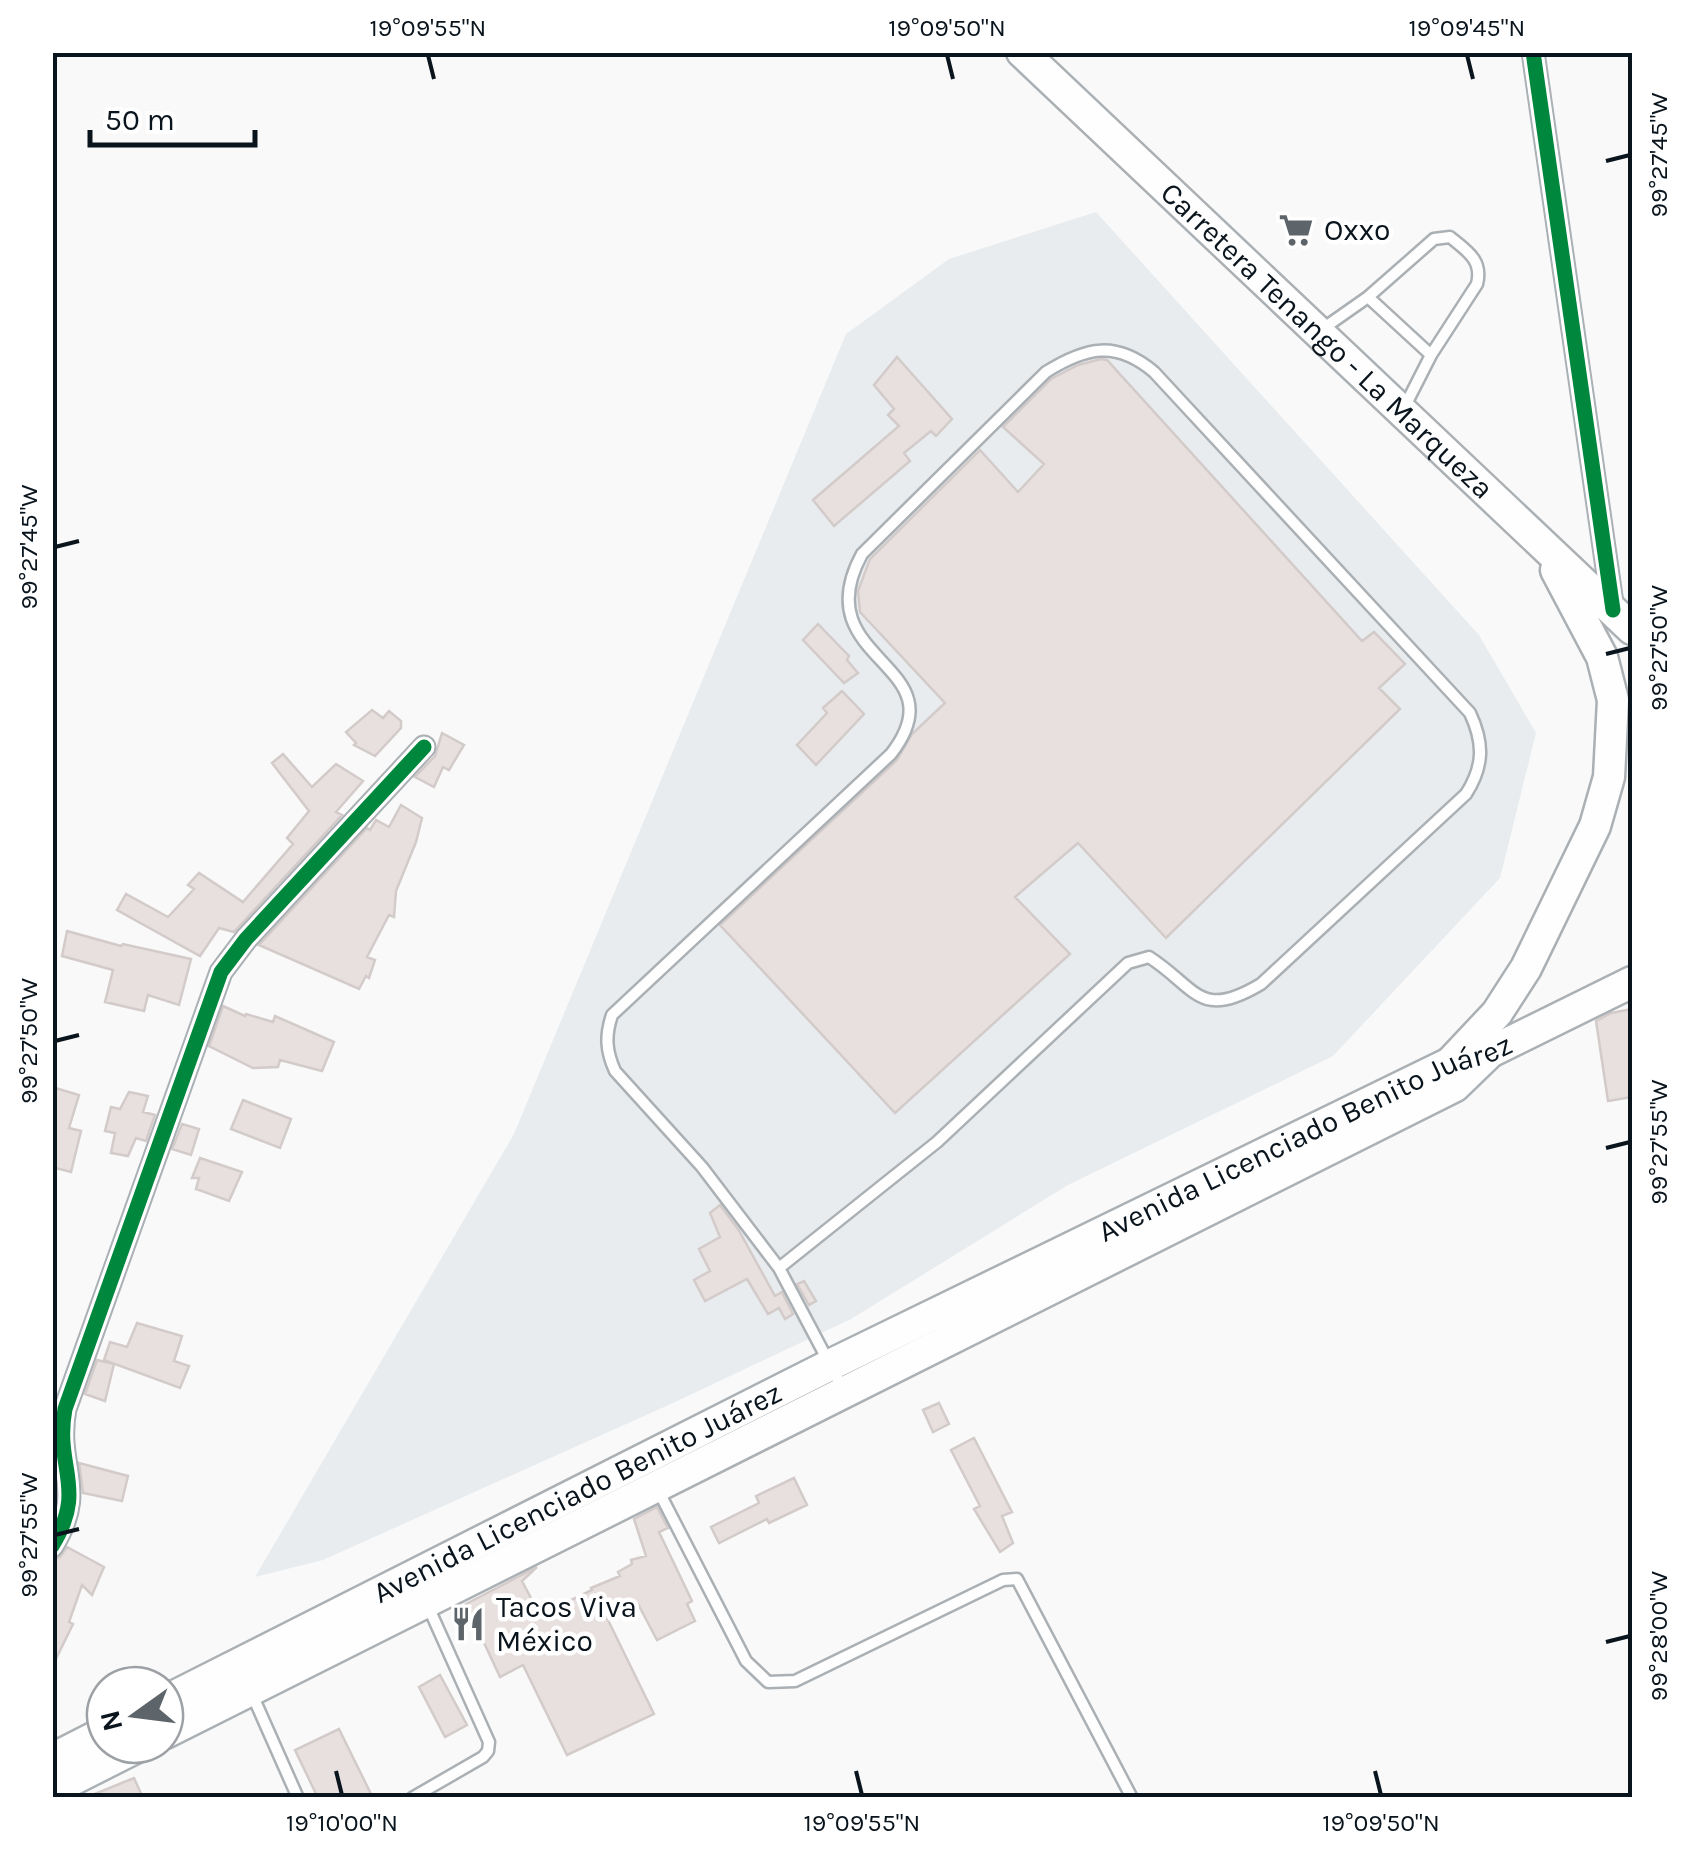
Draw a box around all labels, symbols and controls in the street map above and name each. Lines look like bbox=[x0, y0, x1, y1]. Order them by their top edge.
text: 19°09'55"N bbox=[370, 13, 486, 42]
text: 19°09'50"N bbox=[888, 13, 1006, 42]
text: 19°09'45"N bbox=[1409, 13, 1525, 42]
scale bar bbox=[90, 85, 255, 147]
text: 99°27'45"W bbox=[1644, 92, 1673, 218]
text: 50 m bbox=[105, 102, 175, 138]
street label: Carretera Tenango - La Marqueza bbox=[1153, 175, 1501, 506]
supermarket icon: Oxxo bbox=[1277, 211, 1315, 249]
place label: Oxxo bbox=[1324, 212, 1390, 248]
text: 99°27'45"W bbox=[14, 484, 43, 610]
text: 99°27'50"W bbox=[1644, 585, 1673, 711]
text: 99°27'50"W bbox=[14, 978, 43, 1104]
street label: Avenida Licenciado Benito Juárez bbox=[1092, 1026, 1518, 1250]
text: 99°27'55"W bbox=[1644, 1079, 1673, 1205]
street label: Avenida Licenciado Benito Juárez bbox=[367, 1374, 788, 1611]
text: 99°27'55"W bbox=[14, 1472, 43, 1598]
text: 99°28'00"W bbox=[1644, 1571, 1673, 1701]
place label: Tacos Viva México bbox=[496, 1589, 637, 1659]
restaurant icon: Tacos Viva México bbox=[449, 1605, 487, 1643]
north arrow bbox=[85, 1665, 185, 1765]
text: N bbox=[93, 1707, 130, 1735]
text: 19°10'00"N bbox=[286, 1808, 398, 1837]
text: 19°09'55"N bbox=[804, 1808, 920, 1837]
text: 19°09'50"N bbox=[1322, 1808, 1440, 1837]

